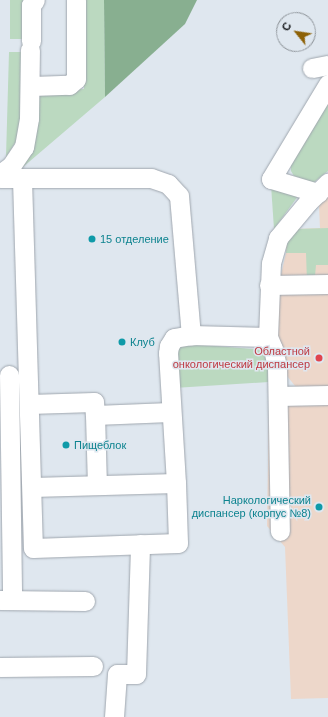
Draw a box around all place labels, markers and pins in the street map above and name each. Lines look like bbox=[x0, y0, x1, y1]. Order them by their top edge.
place label: 15 отделение bbox=[100, 232, 169, 246]
marker: 15 отделение bbox=[87, 234, 97, 244]
place label: Клуб bbox=[130, 335, 155, 349]
marker: Клуб bbox=[117, 337, 127, 347]
place label: Областной онкологический диспансер bbox=[173, 345, 310, 371]
marker: Областной онкологический диспансер bbox=[313, 352, 325, 364]
place label: Пищеблок bbox=[74, 438, 126, 452]
marker: Пищеблок bbox=[61, 440, 71, 450]
place label: Наркологический диспансер (корпус №8) bbox=[192, 494, 311, 520]
marker: Наркологический диспансер (корпус №8) bbox=[314, 502, 324, 512]

